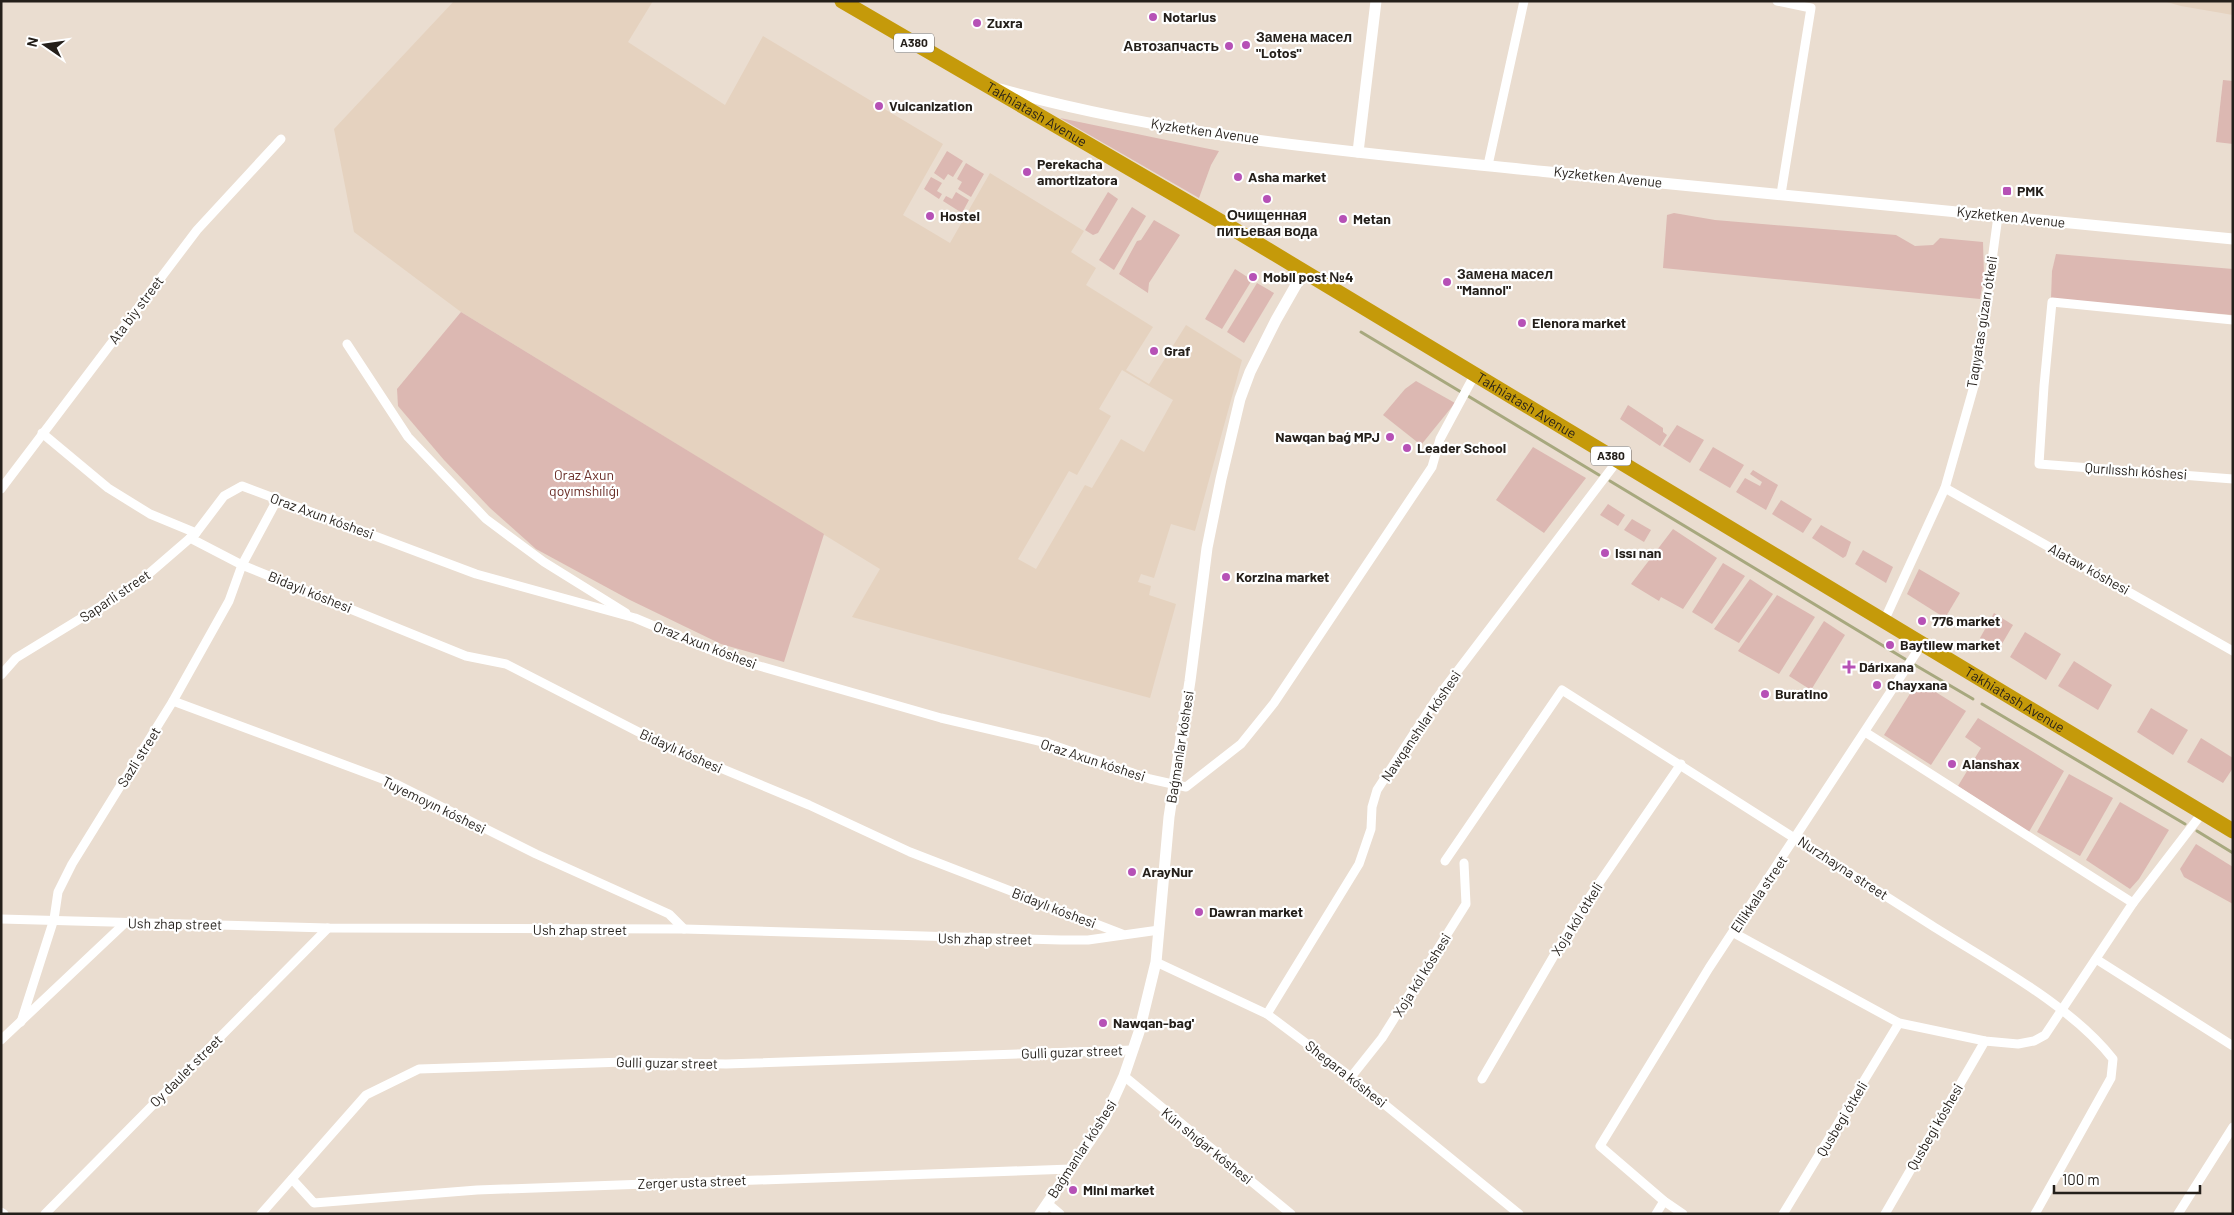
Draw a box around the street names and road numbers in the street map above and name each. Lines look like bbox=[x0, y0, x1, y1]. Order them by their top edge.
road number: A380 bbox=[894, 34, 934, 52]
street label: Takhiatash Avenue bbox=[983, 78, 1090, 150]
street label: Kyzketken Avenue bbox=[1150, 114, 1260, 147]
street label: Kyzketken Avenue bbox=[1553, 162, 1663, 191]
street label: Kyzketken Avenue bbox=[1956, 202, 2066, 231]
street label: Taqıyatas gúzarı ótkeli bbox=[1963, 255, 2000, 389]
street label: Ata biy street bbox=[105, 272, 167, 347]
street label: Takhiatash Avenue bbox=[1473, 368, 1580, 442]
road number: A380 bbox=[1591, 446, 1631, 466]
street label: Qurılısshı kóshesi bbox=[2084, 458, 2188, 483]
street label: Oraz Axun kóshesi bbox=[268, 489, 376, 542]
street label: Alataw kóshesi bbox=[2046, 539, 2133, 598]
street label: Saparli street bbox=[76, 566, 153, 625]
street label: Bidaylı kóshesi bbox=[266, 567, 354, 616]
street label: Oraz Axun kóshesi bbox=[651, 617, 759, 672]
street label: Takhiatash Avenue bbox=[1962, 662, 2068, 736]
street label: Nawqanshılar kóshesi bbox=[1377, 667, 1464, 785]
street label: Baǵmanlar kóshesi bbox=[1162, 689, 1197, 805]
street label: Sazli street bbox=[113, 723, 164, 790]
street label: Bidaylı kóshesi bbox=[637, 725, 725, 776]
street label: Oraz Axun kóshesi bbox=[1039, 735, 1148, 784]
street label: Tuyemoyın kóshesi bbox=[380, 772, 489, 837]
street label: Nurzhayna street bbox=[1795, 832, 1891, 903]
street label: Ellikkala street bbox=[1727, 852, 1791, 936]
street label: Xoja kól ótkeli bbox=[1547, 879, 1606, 958]
street label: Bidaylı kóshesi bbox=[1010, 884, 1099, 931]
street label: Ush zhap street bbox=[128, 914, 222, 933]
street label: Ush zhap street bbox=[533, 921, 627, 938]
street label: Ush zhap street bbox=[938, 929, 1032, 948]
street label: Xoja kól kóshesi bbox=[1389, 930, 1454, 1020]
street label: Oy daulet street bbox=[146, 1031, 225, 1110]
street label: Shegara kóshesi bbox=[1302, 1036, 1390, 1111]
street label: Gulli guzar street bbox=[1021, 1041, 1123, 1062]
street label: Gulli guzar street bbox=[616, 1053, 718, 1072]
street label: Qusbegi ótkeli bbox=[1812, 1078, 1871, 1159]
street label: Qusbegi kóshesi bbox=[1903, 1080, 1966, 1173]
street label: Baǵmanlar kóshesi bbox=[1043, 1096, 1120, 1201]
street label: Kún shıǵar kóshesi bbox=[1158, 1104, 1256, 1188]
street label: Zerger usta street bbox=[637, 1171, 747, 1192]

